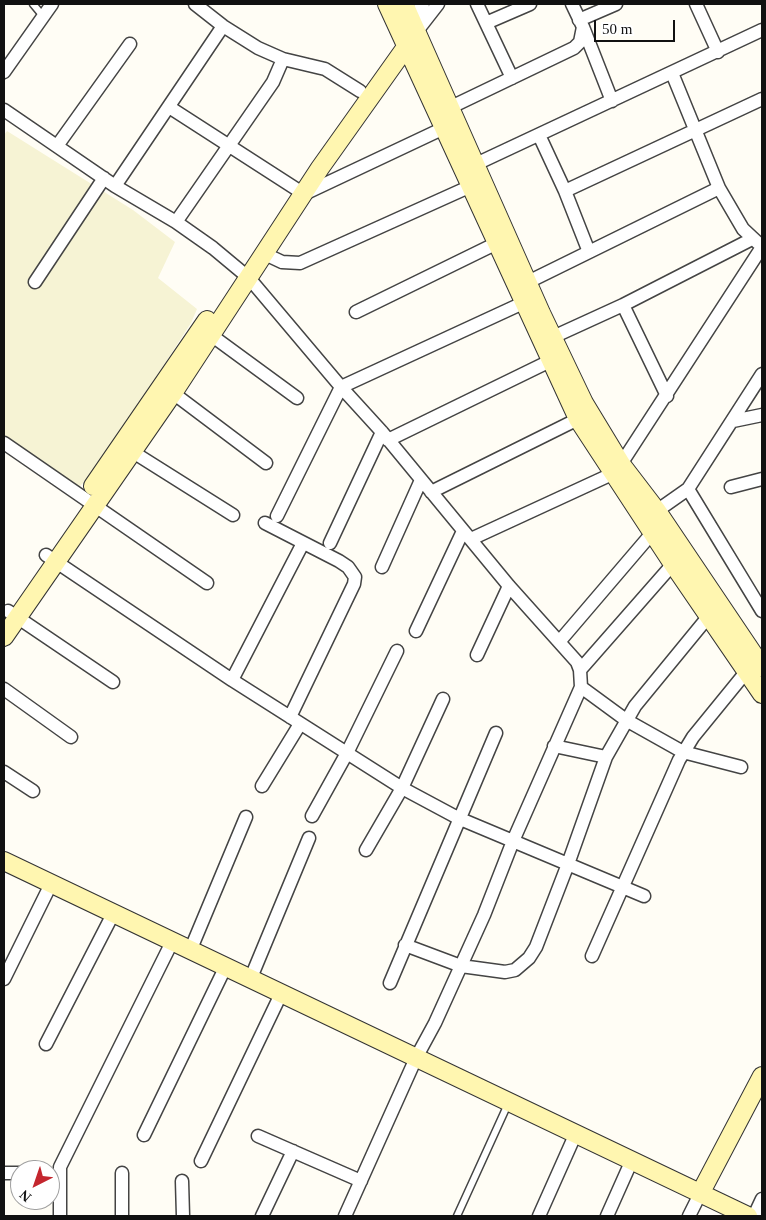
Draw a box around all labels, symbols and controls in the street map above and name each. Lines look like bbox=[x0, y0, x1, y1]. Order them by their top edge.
scale bar bbox=[596, 10, 677, 42]
text: 50 m bbox=[602, 21, 632, 37]
north arrow bbox=[10, 1160, 60, 1210]
text: N bbox=[17, 1187, 34, 1205]

